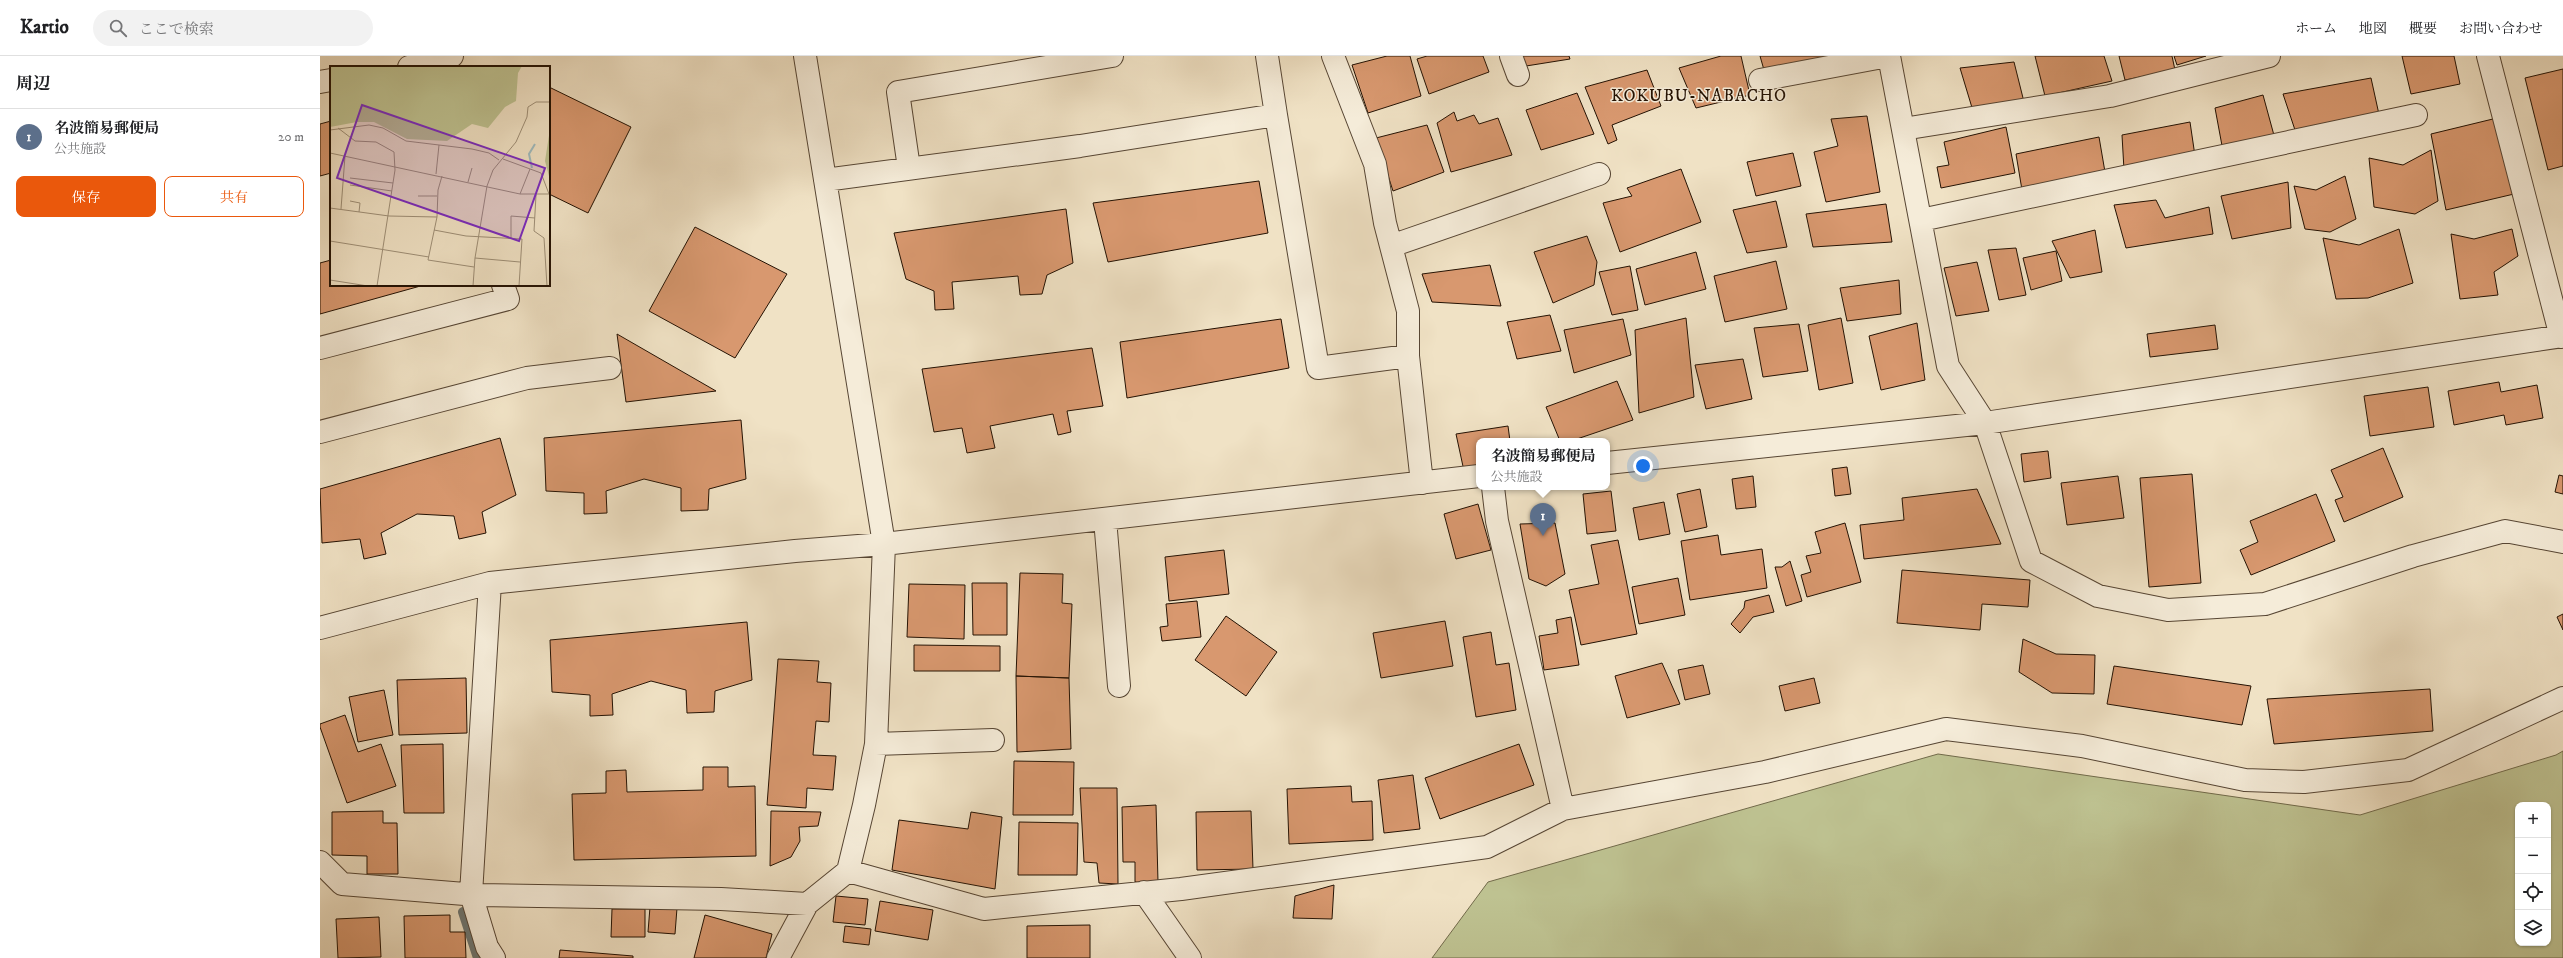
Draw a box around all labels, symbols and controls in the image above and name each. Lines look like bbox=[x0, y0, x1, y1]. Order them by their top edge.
search box bbox=[93, 10, 373, 46]
text: Kartio bbox=[20, 16, 69, 39]
icon: search bbox=[107, 17, 129, 39]
text: ここで検索 bbox=[139, 20, 214, 39]
text: ホーム bbox=[2295, 20, 2337, 38]
text: 地図 bbox=[2359, 20, 2387, 38]
text: 概要 bbox=[2409, 20, 2437, 38]
text: お問い合わせ bbox=[2459, 20, 2543, 38]
inset map bbox=[330, 66, 550, 286]
text: 周辺 bbox=[16, 73, 50, 95]
district label: KOKUBU-NABACHO bbox=[1611, 85, 1787, 107]
text: 名波簡易郵便局 bbox=[54, 119, 159, 138]
text: 1 bbox=[27, 129, 31, 145]
text: 20 m bbox=[278, 129, 304, 145]
text: 公共施設 bbox=[54, 141, 106, 157]
button: 保存 bbox=[16, 176, 156, 217]
button: 共有 bbox=[164, 176, 304, 217]
popup bbox=[1476, 438, 1610, 490]
text: 名波簡易郵便局 bbox=[1490, 447, 1596, 466]
your location bbox=[1633, 456, 1653, 476]
text: 公共施設 bbox=[1490, 469, 1543, 485]
pin: 1 bbox=[1530, 503, 1556, 536]
map controls bbox=[2515, 802, 2551, 946]
button: + bbox=[2515, 802, 2551, 838]
button: − bbox=[2515, 838, 2551, 874]
button: locate bbox=[2515, 874, 2551, 910]
button: layers bbox=[2515, 910, 2551, 946]

